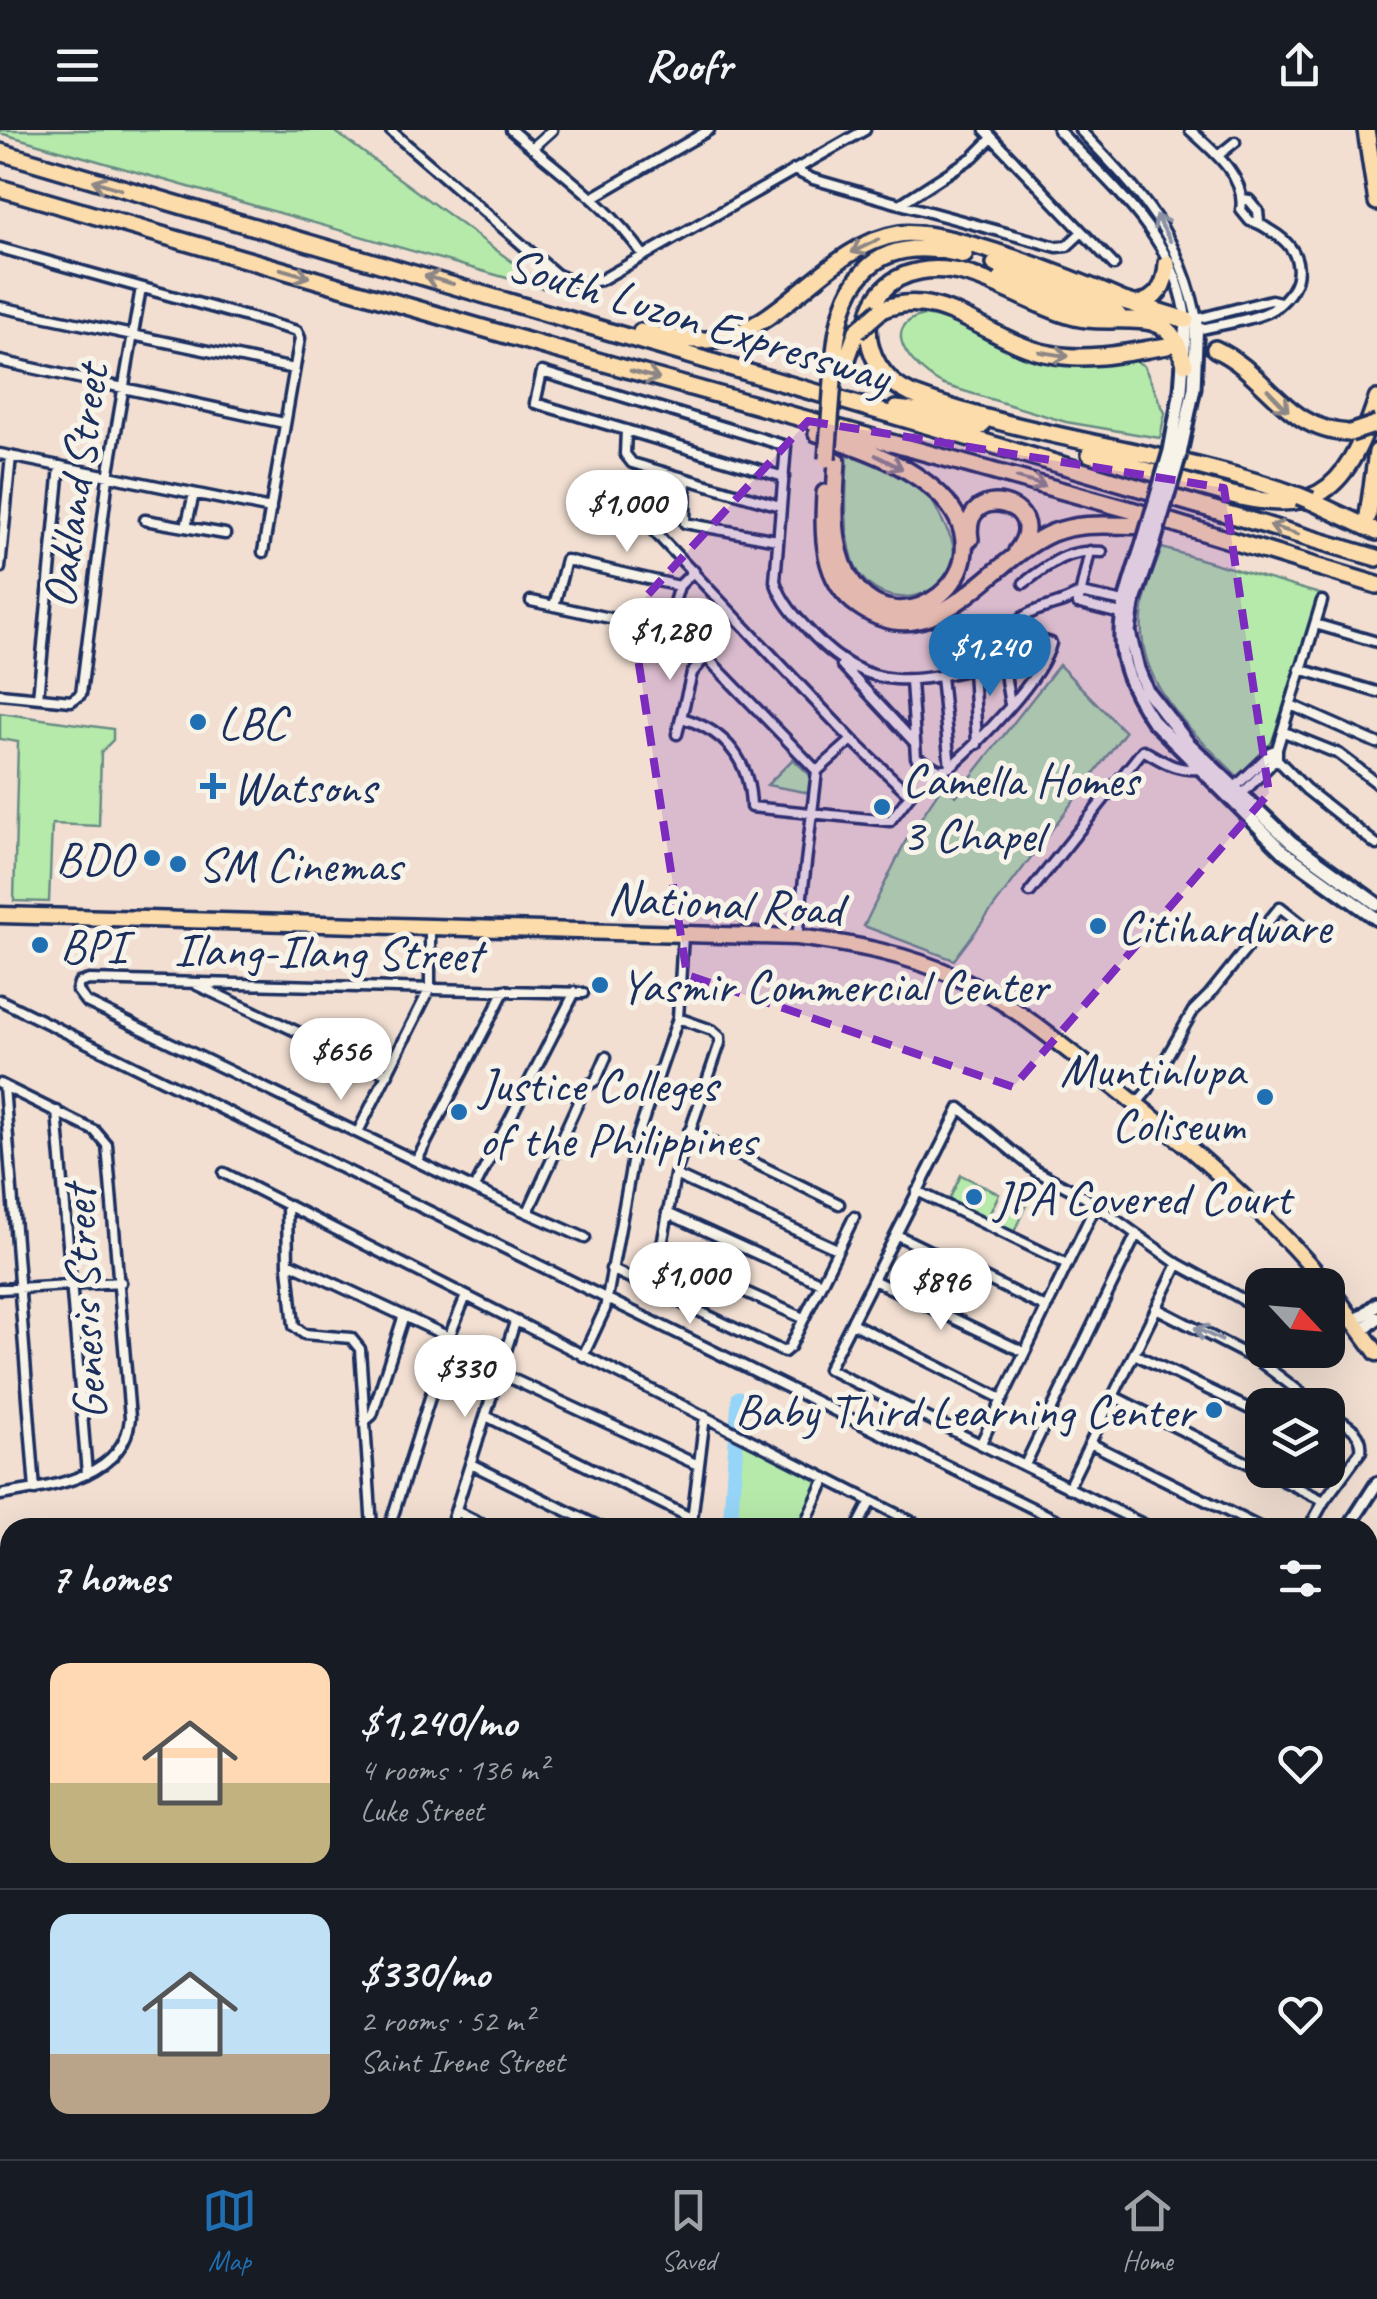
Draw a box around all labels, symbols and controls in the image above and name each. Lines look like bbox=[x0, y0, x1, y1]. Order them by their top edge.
text: Roofr bbox=[645, 37, 732, 94]
icon: menu bbox=[50, 38, 105, 93]
icon: share bbox=[1272, 38, 1327, 93]
one-way arrow bbox=[92, 175, 124, 193]
one-way arrow bbox=[1153, 213, 1173, 243]
street label: South Luzon Expressway bbox=[500, 233, 900, 408]
one-way arrow bbox=[851, 238, 881, 257]
one-way arrow bbox=[279, 265, 310, 283]
one-way arrow bbox=[424, 270, 456, 289]
one-way arrow bbox=[1037, 345, 1070, 364]
street label: Oakland Street bbox=[28, 356, 122, 612]
one-way arrow bbox=[629, 366, 660, 385]
one-way arrow bbox=[1266, 387, 1290, 411]
one-way arrow bbox=[874, 453, 904, 472]
pin: $1,000 bbox=[546, 470, 708, 555]
one-way arrow bbox=[1015, 474, 1046, 492]
text: $1,000 bbox=[588, 482, 666, 523]
one-way arrow bbox=[1268, 520, 1300, 538]
pin: $1,280 bbox=[589, 598, 751, 683]
text: $1,280 bbox=[631, 610, 709, 651]
pin: $1,240 bbox=[909, 614, 1071, 699]
text: $1,240 bbox=[951, 626, 1029, 667]
place label: LBC bbox=[218, 693, 291, 753]
marker: LBC bbox=[187, 711, 209, 733]
place label: Camella Homes 3 Chapel bbox=[902, 750, 1142, 865]
place label: Watsons bbox=[233, 757, 380, 817]
marker: Watsons bbox=[202, 775, 224, 797]
marker: Camella Homes 3 Chapel bbox=[871, 796, 893, 818]
place label: BDO bbox=[55, 829, 137, 889]
place label: SM Cinemas bbox=[198, 835, 405, 895]
marker: BDO bbox=[141, 847, 163, 869]
marker: SM Cinemas bbox=[167, 853, 189, 875]
street label: National Road bbox=[606, 867, 851, 939]
place label: Citihardware bbox=[1118, 897, 1334, 957]
marker: Citihardware bbox=[1087, 915, 1109, 937]
place label: BPI bbox=[60, 916, 135, 976]
street label: Ilang-Ilang Street bbox=[174, 919, 488, 985]
marker: BPI bbox=[29, 934, 51, 956]
place label: Yasmir Commercial Center bbox=[620, 956, 1052, 1016]
marker: Yasmir Commercial Center bbox=[589, 974, 611, 996]
pin: $656 bbox=[282, 1018, 400, 1103]
text: $656 bbox=[312, 1030, 370, 1071]
place label: Muntinlupa Coliseum bbox=[1060, 1040, 1248, 1155]
place label: Justice Colleges of the Philippines bbox=[477, 1055, 760, 1170]
marker: Muntinlupa Coliseum bbox=[1254, 1086, 1276, 1108]
marker: Justice Colleges of the Philippines bbox=[448, 1101, 470, 1123]
place label: JPA Covered Court bbox=[992, 1168, 1295, 1228]
street label: Genesis Street bbox=[48, 1178, 120, 1421]
marker: JPA Covered Court bbox=[963, 1186, 985, 1208]
pin: $1,000 bbox=[609, 1242, 771, 1327]
pin: $896 bbox=[882, 1248, 1000, 1333]
text: $1,000 bbox=[651, 1254, 729, 1295]
text: $896 bbox=[912, 1260, 970, 1301]
north arrow bbox=[1245, 1268, 1345, 1368]
map controls bbox=[1245, 1268, 1345, 1488]
one-way arrow bbox=[1194, 1323, 1224, 1342]
pin: $330 bbox=[406, 1335, 524, 1420]
text: $330 bbox=[436, 1347, 494, 1388]
place label: Baby Third Learning Center bbox=[735, 1381, 1198, 1441]
button: layers bbox=[1245, 1388, 1345, 1488]
marker: Baby Third Learning Center bbox=[1203, 1399, 1225, 1421]
icon: filters bbox=[1273, 1551, 1328, 1606]
text: 7 homes bbox=[50, 1552, 168, 1605]
text: $1,240/mo bbox=[360, 1696, 517, 1749]
icon: home bbox=[130, 1703, 250, 1823]
icon: heart bbox=[1273, 1736, 1328, 1791]
text: 4 rooms · 136 m² bbox=[360, 1749, 547, 1790]
text: Luke Street bbox=[360, 1790, 483, 1831]
text: $330/mo bbox=[360, 1947, 489, 2000]
icon: home bbox=[130, 1954, 250, 2074]
icon: heart bbox=[1273, 1987, 1328, 2042]
text: 2 rooms · 52 m² bbox=[360, 2000, 533, 2041]
text: Saint Irene Street bbox=[360, 2041, 564, 2082]
tab: Map bbox=[202, 2183, 257, 2278]
tab: Saved bbox=[661, 2183, 716, 2278]
tab: Home bbox=[1120, 2183, 1175, 2278]

